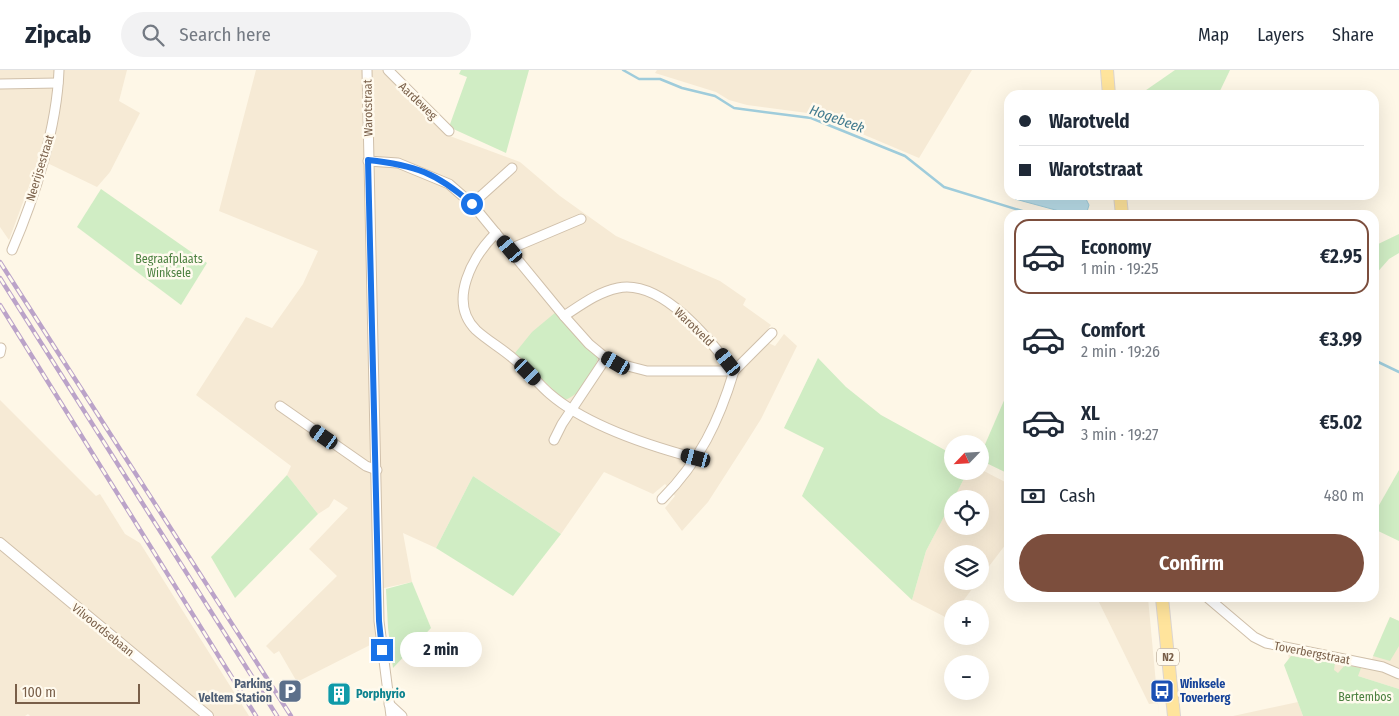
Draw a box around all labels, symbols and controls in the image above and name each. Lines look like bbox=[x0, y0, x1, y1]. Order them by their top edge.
search box bbox=[121, 12, 471, 57]
text: Zipcab bbox=[25, 21, 91, 49]
icon: search bbox=[139, 21, 167, 49]
text: Search here bbox=[179, 23, 271, 46]
text: Map bbox=[1198, 24, 1229, 46]
text: Layers bbox=[1257, 24, 1304, 46]
text: Share bbox=[1332, 24, 1374, 46]
street label: Warotstraat bbox=[361, 79, 375, 137]
street label: Aardeweg bbox=[396, 79, 440, 123]
water label: Hogebeek bbox=[807, 101, 867, 137]
text: Warotveld bbox=[1049, 110, 1130, 133]
street label: Neerijsestraat bbox=[23, 133, 57, 203]
text: Warotstraat bbox=[1049, 158, 1143, 181]
route start bbox=[461, 193, 483, 215]
car bbox=[494, 233, 525, 265]
icon: car bbox=[1021, 234, 1066, 279]
text: Economy bbox=[1081, 236, 1151, 259]
text: €2.95 bbox=[1320, 245, 1362, 268]
park label: Begraafplaats Winksele bbox=[135, 252, 203, 280]
text: 1 min · 19:25 bbox=[1081, 259, 1159, 278]
street label: Warotveld bbox=[671, 305, 717, 349]
icon: car bbox=[1021, 317, 1066, 362]
text: Comfort bbox=[1081, 319, 1145, 342]
text: €3.99 bbox=[1319, 328, 1362, 351]
text: 2 min · 19:26 bbox=[1081, 342, 1160, 361]
car bbox=[712, 346, 743, 378]
car bbox=[599, 349, 632, 377]
car bbox=[512, 356, 543, 388]
icon: car bbox=[1021, 400, 1066, 445]
text: XL bbox=[1081, 402, 1100, 425]
text: €5.02 bbox=[1319, 411, 1362, 434]
car bbox=[307, 422, 340, 452]
text: 3 min · 19:27 bbox=[1081, 425, 1159, 444]
north arrow bbox=[944, 435, 989, 480]
map controls bbox=[944, 435, 989, 700]
car bbox=[679, 447, 712, 469]
icon: cash bbox=[1019, 482, 1047, 510]
text: Cash bbox=[1059, 484, 1096, 507]
text: 480 m bbox=[1324, 486, 1364, 505]
button: locate bbox=[944, 490, 989, 535]
button: Confirm bbox=[1019, 534, 1364, 592]
button: layers bbox=[944, 545, 989, 590]
button: + bbox=[944, 600, 989, 645]
street label: Vilvoordsebaan bbox=[69, 601, 137, 659]
callout: 2 min bbox=[400, 632, 482, 668]
route end bbox=[371, 639, 393, 661]
street label: Toverbergstraat bbox=[1273, 639, 1351, 667]
text: 2 min bbox=[423, 640, 459, 659]
road number: N2 bbox=[1157, 648, 1179, 666]
button: − bbox=[944, 655, 989, 700]
place label: Parking Veltem Station bbox=[198, 677, 272, 705]
place label: Winksele Toverberg bbox=[1180, 677, 1230, 705]
parking icon: Parking Veltem Station bbox=[277, 678, 303, 704]
bus stop icon: Winksele Toverberg bbox=[1149, 678, 1175, 704]
scale bar bbox=[15, 681, 140, 704]
building icon: Porphyrio bbox=[326, 681, 352, 707]
text: 100 m bbox=[22, 684, 56, 701]
place label: Porphyrio bbox=[356, 687, 406, 701]
park label: Bertembos bbox=[1338, 690, 1392, 704]

